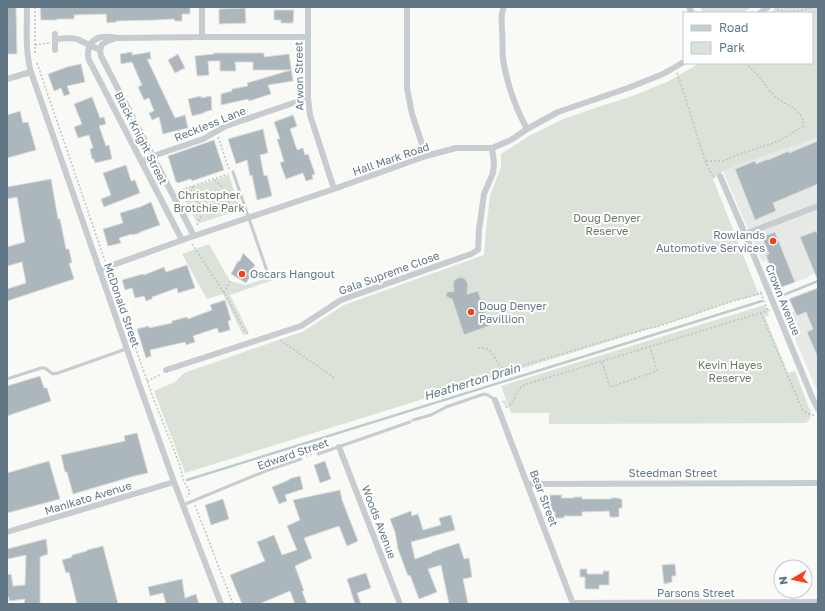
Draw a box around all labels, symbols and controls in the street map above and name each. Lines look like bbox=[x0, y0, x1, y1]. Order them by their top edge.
legend bbox=[683, 12, 813, 64]
text: Road bbox=[719, 20, 748, 35]
text: Park bbox=[719, 40, 745, 55]
street label: Arwon Street bbox=[291, 41, 306, 111]
street label: Black Knight Street bbox=[112, 89, 171, 186]
street label: Reckless Lane bbox=[172, 103, 247, 144]
street label: Hall Mark Road bbox=[351, 139, 431, 178]
park label: Christopher Brotchie Park bbox=[173, 188, 245, 214]
park label: Doug Denyer Reserve bbox=[573, 211, 642, 237]
place label: Rowlands Automotive Services bbox=[656, 228, 765, 254]
marker: Rowlands Automotive Services bbox=[768, 236, 778, 246]
street label: Gala Supreme Close bbox=[337, 248, 441, 297]
street label: McDonald Street bbox=[102, 261, 143, 349]
street label: Crown Avenue bbox=[763, 262, 804, 337]
place label: Oscars Hangout bbox=[250, 267, 335, 280]
marker: Oscars Hangout bbox=[237, 269, 247, 279]
place label: Doug Denyer Pavillion bbox=[479, 299, 547, 325]
marker: Doug Denyer Pavillion bbox=[466, 307, 476, 317]
park label: Kevin Hayes Reserve bbox=[698, 358, 762, 384]
water label: Heatherton Drain bbox=[422, 360, 522, 403]
street label: Edward Street bbox=[255, 435, 330, 472]
street label: Steedman Street bbox=[629, 466, 717, 479]
street label: Bear Street bbox=[528, 468, 561, 528]
street label: Manikato Avenue bbox=[43, 478, 133, 517]
street label: Woods Avenue bbox=[360, 483, 399, 560]
north arrow bbox=[773, 559, 813, 599]
text: N bbox=[776, 575, 790, 586]
street label: Parsons Street bbox=[657, 586, 735, 599]

